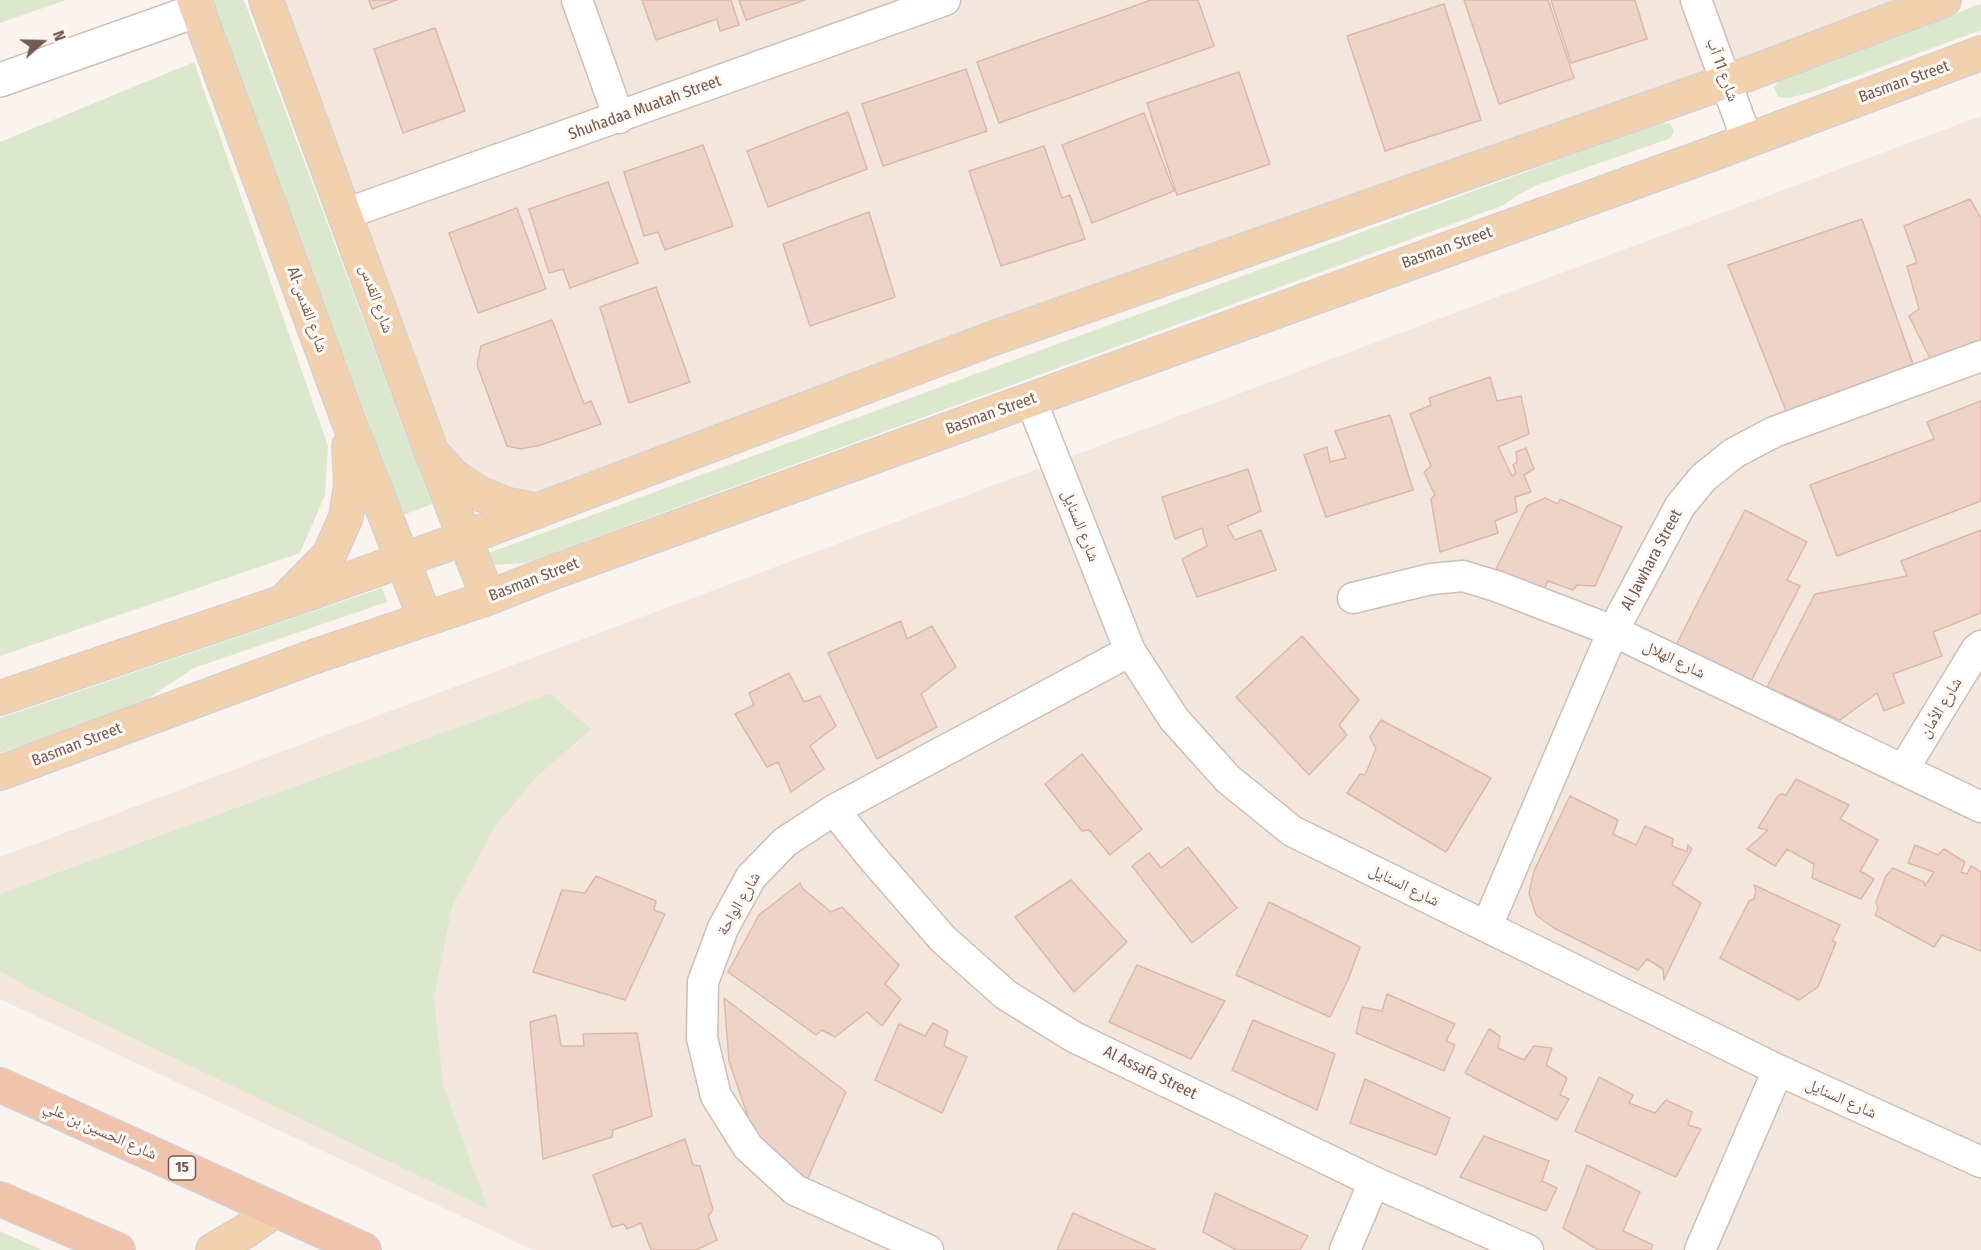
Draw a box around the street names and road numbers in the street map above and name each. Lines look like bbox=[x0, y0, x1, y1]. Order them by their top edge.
street label: شارع 11 آب bbox=[1702, 36, 1742, 104]
street label: Basman Street bbox=[1856, 57, 1952, 107]
street label: Shuhadaa Muatah Street bbox=[566, 71, 724, 145]
street label: Basman Street bbox=[1399, 223, 1495, 273]
street label: شارع القدس bbox=[355, 262, 397, 336]
street label: Al-شارع القدس bbox=[283, 265, 331, 355]
street label: Basman Street bbox=[943, 389, 1039, 439]
street label: شارع السنايل bbox=[1057, 487, 1103, 565]
street label: Al Jawhara Street bbox=[1617, 506, 1687, 614]
street label: Basman Street bbox=[486, 554, 582, 606]
street label: شارع الهلال bbox=[1640, 637, 1708, 683]
street label: شارع الأمان bbox=[1916, 674, 1966, 742]
street label: Basman Street bbox=[29, 719, 125, 771]
street label: شارع السنايل bbox=[1366, 861, 1442, 911]
street label: شارع الواحة bbox=[713, 869, 765, 939]
street label: Al Assafa Street bbox=[1100, 1042, 1200, 1104]
street label: شارع السنايل bbox=[1803, 1075, 1879, 1123]
street label: شارع الحسين بن علي bbox=[40, 1097, 160, 1165]
road number: 15 bbox=[168, 1156, 195, 1180]

